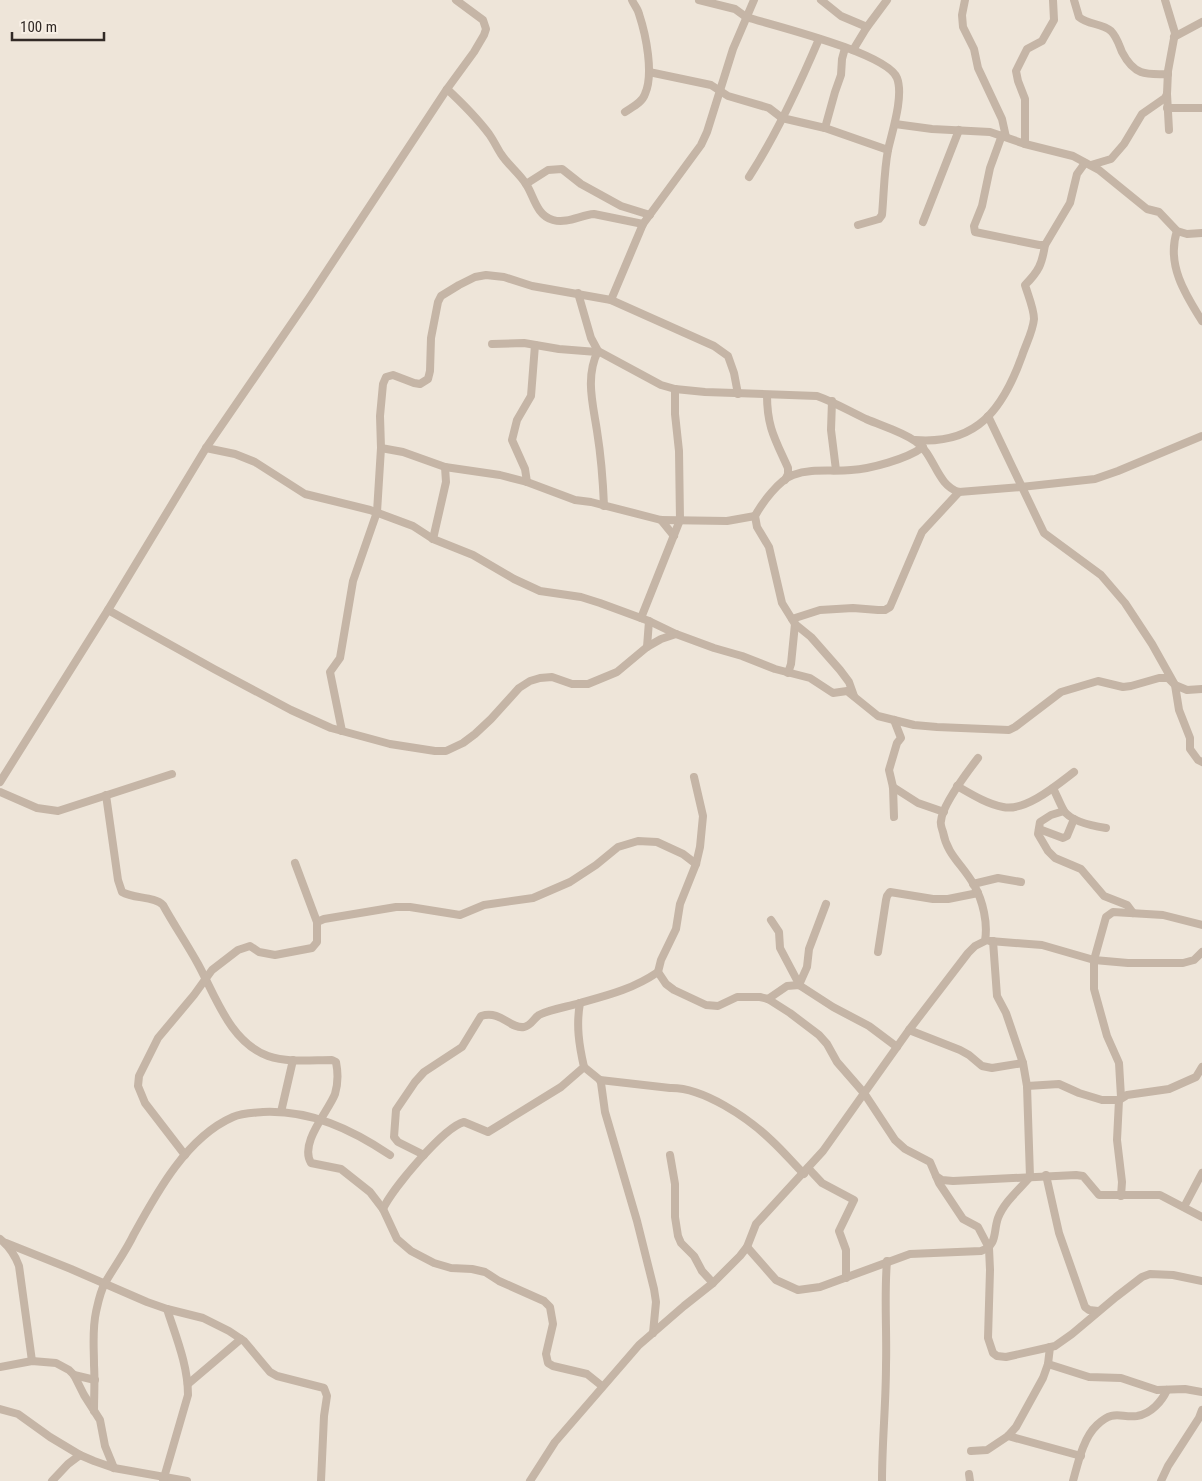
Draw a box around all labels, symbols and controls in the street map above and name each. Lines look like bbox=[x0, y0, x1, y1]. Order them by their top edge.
scale bar bbox=[12, 10, 105, 42]
text: 100 m bbox=[20, 18, 57, 36]

